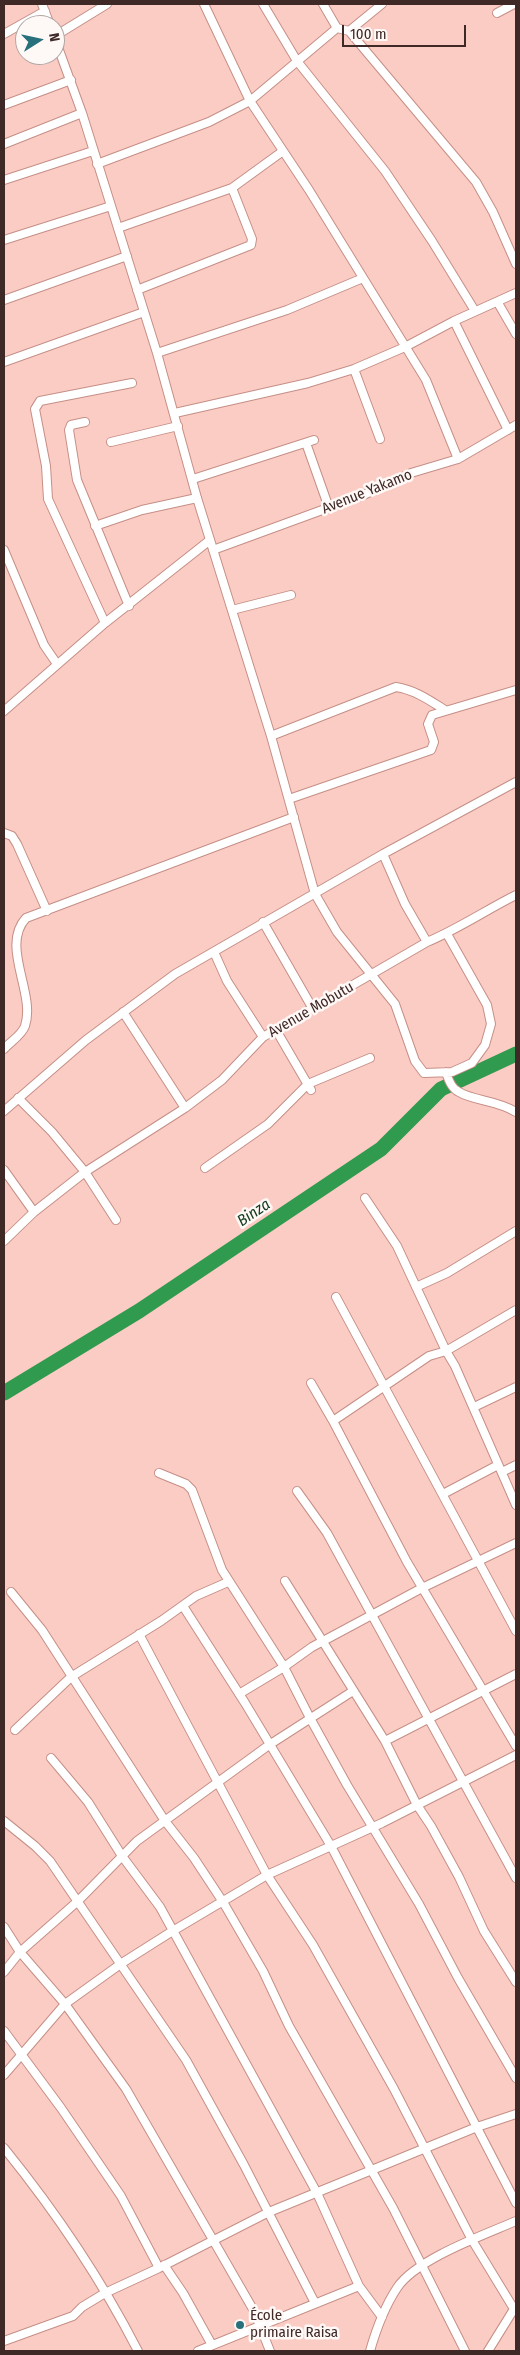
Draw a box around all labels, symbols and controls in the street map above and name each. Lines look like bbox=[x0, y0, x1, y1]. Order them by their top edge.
north arrow bbox=[15, 15, 65, 65]
scale bar bbox=[345, 15, 469, 47]
text: 100 m bbox=[350, 25, 387, 43]
text: N bbox=[45, 32, 63, 43]
street label: Avenue Yakamo bbox=[319, 466, 415, 518]
street label: Avenue Mobutu bbox=[265, 978, 357, 1042]
water label: Binza bbox=[234, 1195, 274, 1231]
place label: École primaire Raisa bbox=[250, 2307, 338, 2342]
marker: École primaire Raisa bbox=[234, 2319, 246, 2331]

